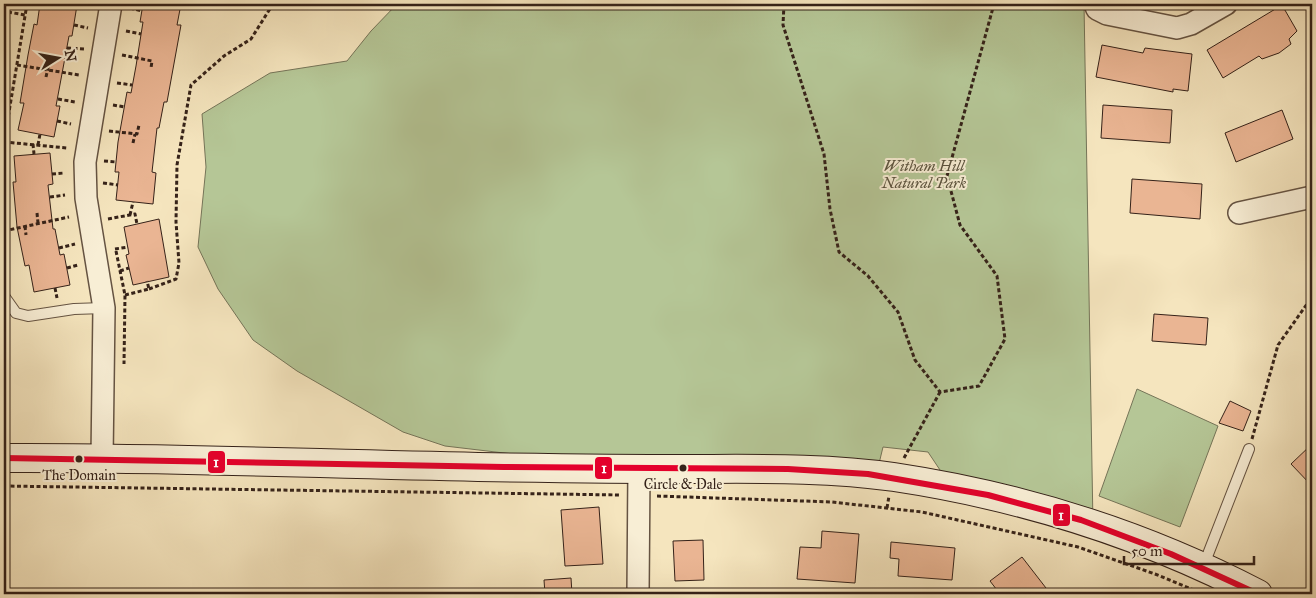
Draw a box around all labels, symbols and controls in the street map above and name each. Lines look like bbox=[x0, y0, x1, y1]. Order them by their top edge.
north arrow bbox=[32, 32, 82, 82]
text: N bbox=[61, 48, 80, 63]
park label: Witham Hill Natural Park bbox=[881, 157, 966, 192]
line badge: 1 bbox=[207, 450, 226, 474]
marker: The Domain bbox=[74, 454, 84, 464]
text: 1 bbox=[213, 454, 219, 471]
line badge: 1 bbox=[594, 456, 613, 480]
text: 1 bbox=[601, 460, 607, 477]
marker: Circle & Dale bbox=[678, 463, 688, 473]
place label: The Domain bbox=[42, 467, 116, 484]
place label: Circle & Dale bbox=[644, 476, 722, 493]
line badge: 1 bbox=[1052, 503, 1071, 527]
text: 1 bbox=[1058, 507, 1064, 524]
scale bar bbox=[1124, 533, 1254, 565]
text: 50 m bbox=[1131, 542, 1163, 560]

